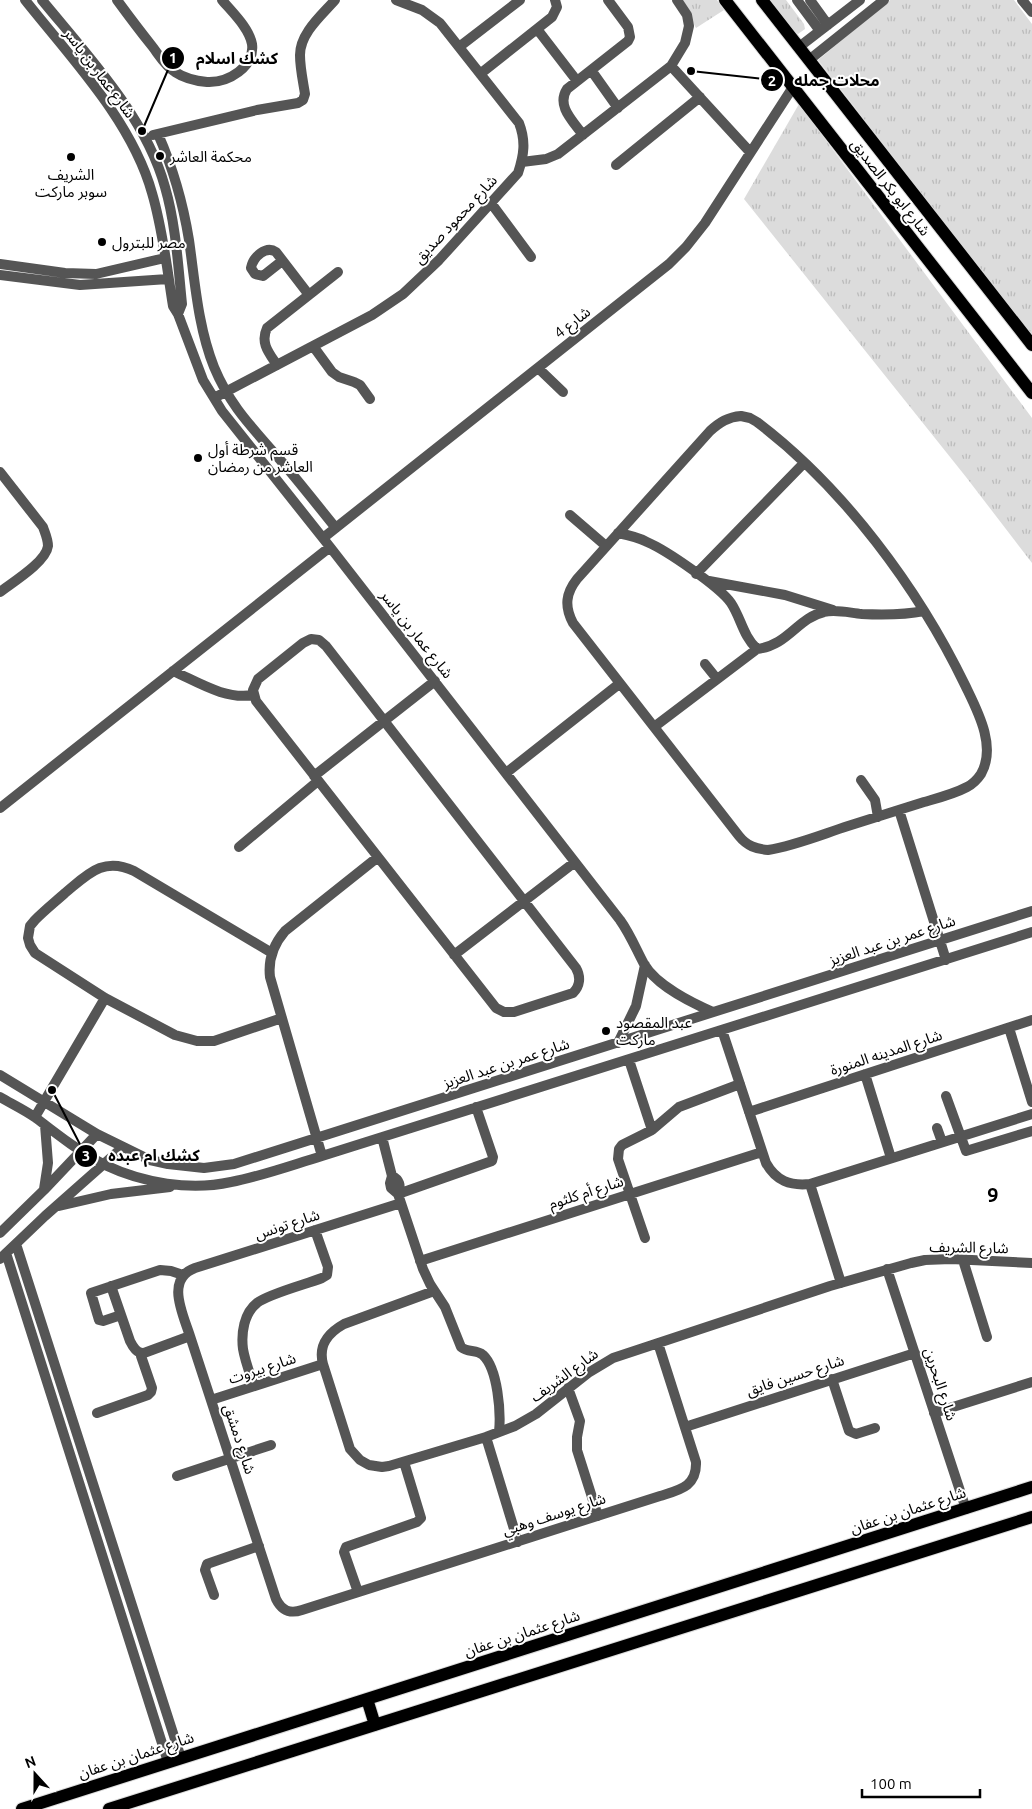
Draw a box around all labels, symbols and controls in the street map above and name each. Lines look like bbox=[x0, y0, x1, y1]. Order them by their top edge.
street label: شارع عمار بن ياسر bbox=[57, 24, 139, 124]
callout: كشك اسلام bbox=[161, 42, 288, 73]
text: 1 bbox=[169, 49, 177, 66]
text: كشك اسلام bbox=[196, 49, 279, 70]
callout: محلات جمله bbox=[759, 65, 890, 96]
text: محلات جمله bbox=[794, 71, 880, 90]
text: 2 bbox=[768, 72, 776, 89]
street label: شارع ابو بكر الصديق bbox=[845, 135, 934, 241]
place label: محكمة العاشر bbox=[169, 148, 252, 166]
marker: محكمة العاشر bbox=[154, 150, 166, 162]
marker: الشريف سوبر ماركت bbox=[65, 151, 77, 163]
place label: الشريف سوبر ماركت bbox=[35, 166, 107, 201]
street label: شارع محمود صديق bbox=[410, 171, 503, 269]
place label: مصر للبترول bbox=[112, 234, 186, 252]
marker: مصر للبترول bbox=[96, 236, 108, 248]
street label: شارع 4 bbox=[551, 302, 596, 345]
place label: قسم شرطة أول العاشر من رمضان bbox=[208, 441, 313, 476]
marker: قسم شرطة أول العاشر من رمضان bbox=[192, 452, 204, 464]
street label: شارع عمار بن ياسر bbox=[374, 586, 457, 684]
street label: شارع عمر بن عبد العزيز bbox=[826, 911, 959, 973]
place label: عبد المقصود ماركت bbox=[616, 1014, 693, 1049]
marker: عبد المقصود ماركت bbox=[600, 1025, 612, 1037]
street label: شارع المدينه المنورة bbox=[828, 1026, 945, 1082]
street label: شارع عمر بن عبد العزيز bbox=[440, 1034, 573, 1096]
callout: كشك ام عبده bbox=[73, 1140, 210, 1171]
text: كشك ام عبده bbox=[108, 1146, 201, 1167]
text: 3 bbox=[82, 1147, 90, 1164]
street label: شارع أم كلثوم bbox=[547, 1172, 627, 1216]
district label: 9 bbox=[987, 1183, 999, 1206]
street label: شارع تونس bbox=[252, 1205, 323, 1246]
street label: شارع الشريف bbox=[929, 1238, 1009, 1260]
street label: شارع الشريف bbox=[527, 1345, 604, 1408]
street label: شارع البحرين bbox=[917, 1345, 961, 1424]
street label: شارع بيروت bbox=[226, 1349, 299, 1391]
street label: شارع حسين فايق bbox=[744, 1351, 848, 1403]
street label: شارع دمشق bbox=[217, 1402, 259, 1478]
street label: شارع عثمان بن عفان bbox=[848, 1483, 969, 1541]
street label: شارع يوسف وهبي bbox=[500, 1489, 609, 1542]
street label: شارع عثمان بن عفان bbox=[462, 1606, 583, 1664]
street label: شارع عثمان بن عفان bbox=[76, 1728, 197, 1786]
north arrow bbox=[10, 1749, 60, 1799]
text: N bbox=[23, 1753, 38, 1771]
scale bar bbox=[862, 1766, 980, 1798]
text: 100 m bbox=[870, 1775, 912, 1792]

